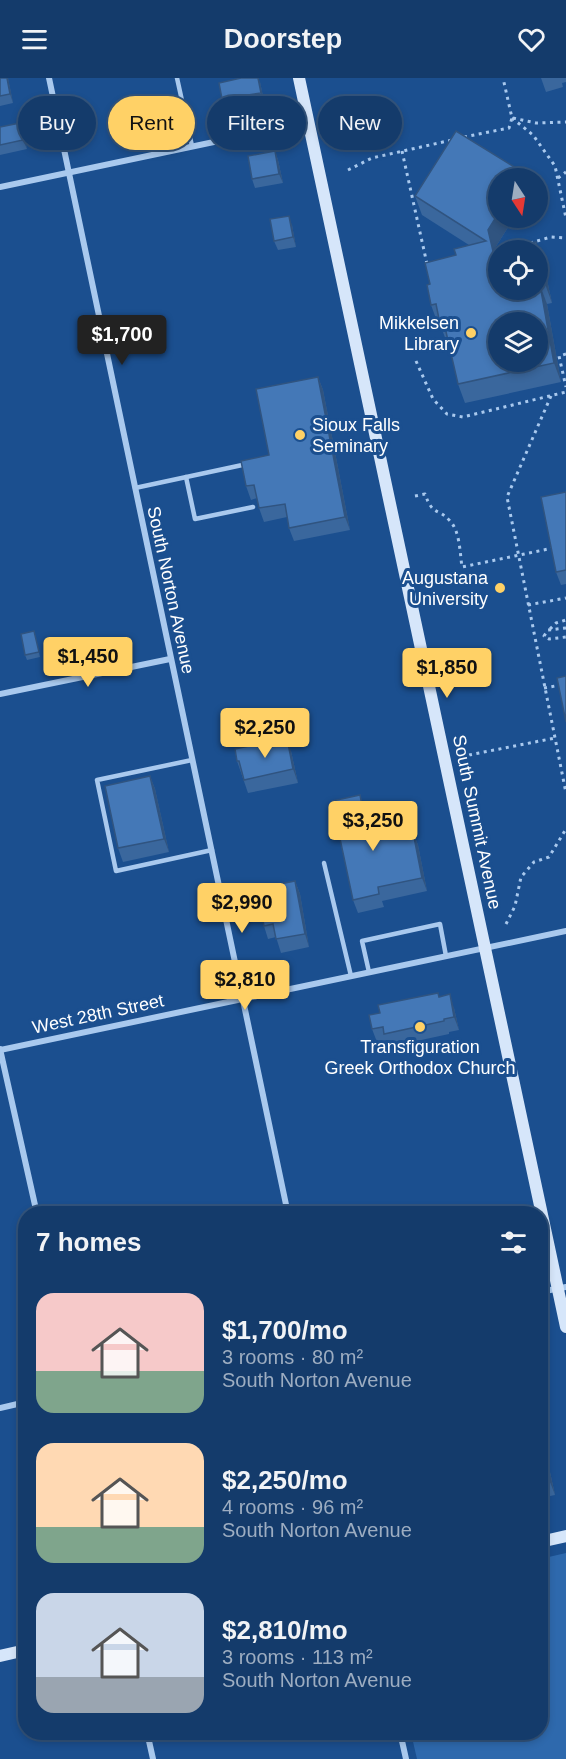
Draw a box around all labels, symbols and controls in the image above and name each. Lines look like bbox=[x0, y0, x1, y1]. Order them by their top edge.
icon: menu bbox=[18, 23, 51, 56]
icon: heart bbox=[515, 23, 548, 56]
text: Doorstep bbox=[224, 24, 342, 54]
chip: Buy bbox=[18, 96, 96, 150]
chip: Rent bbox=[108, 96, 195, 150]
chip: Filters bbox=[207, 96, 306, 150]
chip: New bbox=[318, 96, 402, 150]
north arrow bbox=[488, 168, 548, 228]
map controls bbox=[488, 168, 548, 372]
button: locate bbox=[488, 240, 548, 300]
button: layers bbox=[488, 312, 548, 372]
place label: Mikkelsen Library bbox=[379, 313, 459, 354]
pin: $1,700 bbox=[73, 315, 171, 366]
text: $1,700 bbox=[91, 323, 153, 345]
marker: Mikkelsen Library bbox=[464, 326, 478, 340]
place label: Sioux Falls Seminary bbox=[312, 415, 400, 456]
marker: Sioux Falls Seminary bbox=[293, 428, 307, 442]
street label: South Norton Avenue bbox=[143, 504, 199, 676]
place label: Augustana University bbox=[402, 568, 489, 609]
marker: Augustana University bbox=[493, 581, 507, 595]
pin: $1,450 bbox=[39, 637, 137, 688]
text: $1,450 bbox=[57, 645, 119, 667]
pin: $1,850 bbox=[398, 648, 496, 699]
text: $1,850 bbox=[416, 656, 478, 678]
pin: $2,250 bbox=[216, 708, 314, 759]
text: $2,250 bbox=[234, 716, 296, 738]
street label: South Summit Avenue bbox=[449, 733, 505, 911]
pin: $3,250 bbox=[324, 801, 422, 852]
text: $3,250 bbox=[342, 809, 404, 831]
pin: $2,990 bbox=[193, 883, 291, 934]
text: $2,990 bbox=[211, 891, 273, 913]
pin: $2,810 bbox=[196, 960, 294, 1011]
text: $2,810 bbox=[214, 968, 276, 990]
street label: West 28th Street bbox=[31, 990, 165, 1038]
marker: Transfiguration Greek Orthodox Church bbox=[413, 1020, 427, 1034]
place label: Transfiguration Greek Orthodox Church bbox=[324, 1037, 516, 1078]
icon: filters bbox=[497, 1226, 530, 1259]
text: 7 homes bbox=[36, 1227, 142, 1257]
text: $1,700/mo bbox=[222, 1315, 348, 1345]
icon: home bbox=[84, 1317, 156, 1389]
text: 3 rooms · 80 m² bbox=[222, 1346, 363, 1368]
text: South Norton Avenue bbox=[222, 1369, 412, 1391]
text: $2,250/mo bbox=[222, 1465, 348, 1495]
icon: home bbox=[84, 1467, 156, 1539]
text: 4 rooms · 96 m² bbox=[222, 1496, 363, 1518]
text: South Norton Avenue bbox=[222, 1519, 412, 1541]
text: $2,810/mo bbox=[222, 1615, 348, 1645]
icon: home bbox=[84, 1617, 156, 1689]
text: 3 rooms · 113 m² bbox=[222, 1646, 373, 1668]
text: South Norton Avenue bbox=[222, 1669, 412, 1691]

